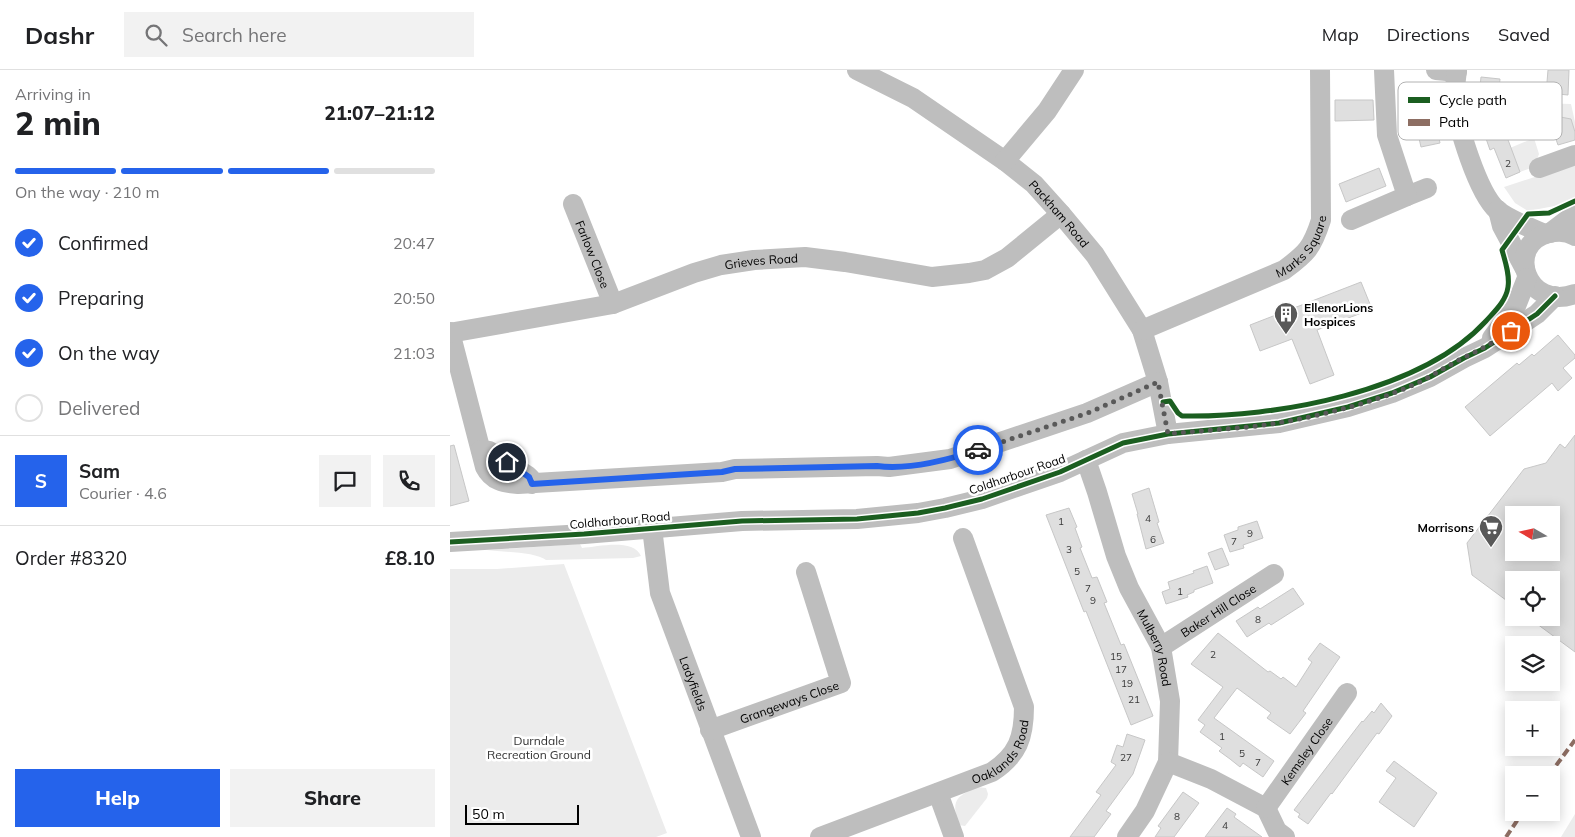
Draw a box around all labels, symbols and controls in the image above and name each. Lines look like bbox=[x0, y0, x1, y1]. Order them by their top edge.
search box bbox=[124, 12, 474, 57]
text: Dashr bbox=[25, 20, 94, 50]
icon: search bbox=[142, 21, 170, 49]
text: Search here bbox=[182, 23, 287, 47]
text: Map bbox=[1322, 23, 1359, 46]
text: Directions bbox=[1387, 23, 1470, 46]
text: Saved bbox=[1498, 23, 1550, 46]
legend bbox=[1398, 82, 1562, 140]
text: Arriving in bbox=[15, 84, 91, 104]
text: Cycle path bbox=[1439, 91, 1507, 109]
text: 21:07–21:12 bbox=[324, 101, 435, 125]
text: 2 min bbox=[15, 103, 101, 143]
text: Path bbox=[1439, 113, 1469, 131]
house number: 2 bbox=[1505, 157, 1511, 170]
street label: Packham Road bbox=[1026, 177, 1093, 250]
text: On the way · 210 m bbox=[15, 182, 160, 202]
street label: Marks Square bbox=[1273, 216, 1329, 280]
street label: Farlow Close bbox=[573, 218, 613, 290]
icon: check bbox=[15, 229, 43, 257]
text: Confirmed bbox=[58, 231, 149, 255]
text: 20:47 bbox=[393, 233, 435, 253]
street label: Grieves Road bbox=[723, 250, 798, 272]
icon: check bbox=[15, 284, 43, 312]
text: Preparing bbox=[58, 286, 144, 310]
text: 20:50 bbox=[393, 288, 435, 308]
place label: EllenorLions Hospices bbox=[1304, 300, 1373, 329]
building icon: EllenorLions Hospices bbox=[1273, 301, 1299, 335]
pin bbox=[1490, 310, 1532, 352]
icon: bag bbox=[1497, 317, 1525, 345]
icon: check bbox=[15, 339, 43, 367]
text: On the way bbox=[58, 341, 160, 365]
text: 21:03 bbox=[393, 343, 435, 363]
text: Delivered bbox=[58, 396, 140, 420]
courier bbox=[953, 425, 1003, 475]
icon: car bbox=[964, 436, 992, 464]
pin bbox=[486, 441, 528, 483]
icon: home bbox=[493, 448, 521, 476]
street label: Coldharbour Road bbox=[967, 450, 1067, 498]
button: chat bbox=[319, 455, 371, 507]
button: phone bbox=[383, 455, 435, 507]
text: Sam bbox=[79, 459, 120, 483]
text: S bbox=[35, 469, 47, 493]
text: Courier · 4.6 bbox=[79, 483, 167, 503]
north arrow bbox=[1505, 506, 1560, 561]
map controls bbox=[1505, 506, 1560, 821]
street label: Coldharbour Road bbox=[569, 508, 671, 532]
house number: 4 bbox=[1145, 512, 1151, 525]
supermarket icon: Morrisons bbox=[1478, 514, 1504, 548]
house number: 1 bbox=[1058, 515, 1064, 528]
place label: Morrisons bbox=[1418, 520, 1474, 535]
house number: 9 bbox=[1247, 527, 1253, 540]
house number: 6 bbox=[1150, 533, 1156, 546]
house number: 7 bbox=[1231, 535, 1237, 548]
house number: 3 bbox=[1066, 543, 1072, 556]
text: Order #8320 bbox=[15, 546, 127, 570]
text: £8.10 bbox=[385, 546, 435, 570]
house number: 5 bbox=[1074, 565, 1080, 578]
button: locate bbox=[1505, 571, 1560, 626]
street label: Baker Hill Close bbox=[1178, 580, 1259, 640]
house number: 7 bbox=[1085, 582, 1091, 595]
house number: 1 bbox=[1177, 585, 1183, 598]
house number: 9 bbox=[1090, 594, 1096, 607]
street label: Mulberry Road bbox=[1134, 606, 1175, 687]
house number: 8 bbox=[1255, 613, 1261, 626]
button: layers bbox=[1505, 636, 1560, 691]
house number: 2 bbox=[1210, 648, 1216, 661]
house number: 15 bbox=[1110, 650, 1122, 663]
street label: Ladyfields bbox=[677, 654, 711, 713]
house number: 17 bbox=[1115, 663, 1127, 676]
street label: Grangeways Close bbox=[737, 677, 841, 726]
house number: 19 bbox=[1121, 677, 1133, 690]
house number: 21 bbox=[1128, 693, 1140, 706]
button: + bbox=[1505, 701, 1560, 756]
street label: Kemsley Close bbox=[1277, 714, 1335, 788]
street label: Oaklands Road bbox=[969, 719, 1031, 787]
house number: 1 bbox=[1219, 730, 1225, 743]
park label: Durndale Recreation Ground bbox=[487, 733, 591, 762]
house number: 5 bbox=[1239, 747, 1245, 760]
house number: 27 bbox=[1120, 751, 1132, 764]
house number: 7 bbox=[1255, 756, 1261, 769]
button: − bbox=[1505, 766, 1560, 821]
button: Help bbox=[15, 769, 220, 827]
button: Share bbox=[230, 769, 435, 827]
scale bar bbox=[465, 802, 579, 825]
text: 50 m bbox=[472, 805, 505, 823]
house number: 8 bbox=[1174, 810, 1180, 823]
house number: 4 bbox=[1222, 819, 1228, 832]

